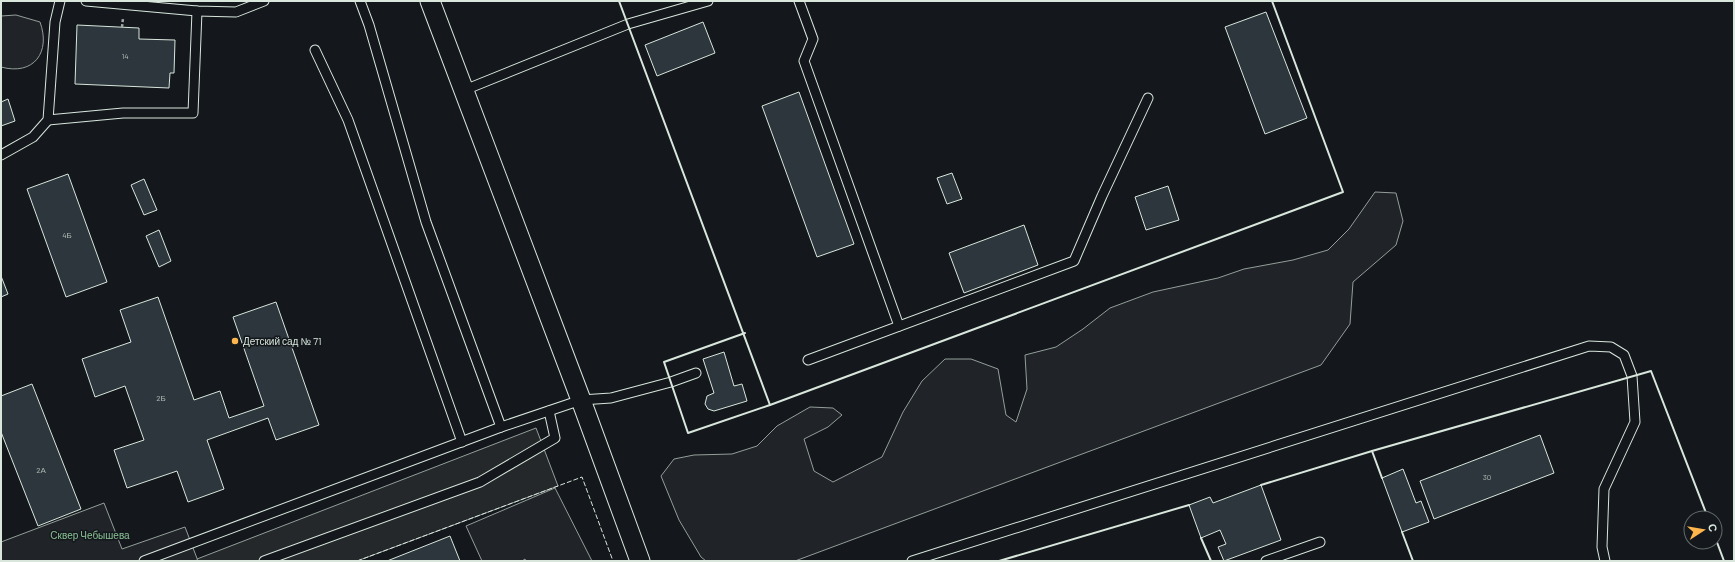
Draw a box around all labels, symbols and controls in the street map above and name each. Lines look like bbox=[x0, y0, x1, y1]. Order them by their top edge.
house number: 14 bbox=[121, 51, 129, 61]
house number: 4Б bbox=[62, 230, 72, 240]
place label: Детский сад № 71 bbox=[243, 335, 321, 347]
marker: Детский сад № 71 bbox=[230, 336, 240, 346]
house number: 2Б bbox=[156, 393, 166, 403]
house number: 2А bbox=[36, 465, 46, 475]
house number: 30 bbox=[1483, 472, 1491, 482]
north arrow bbox=[1683, 510, 1723, 550]
text: С bbox=[1706, 523, 1720, 533]
park label: Сквер Чебышева bbox=[50, 529, 130, 541]

